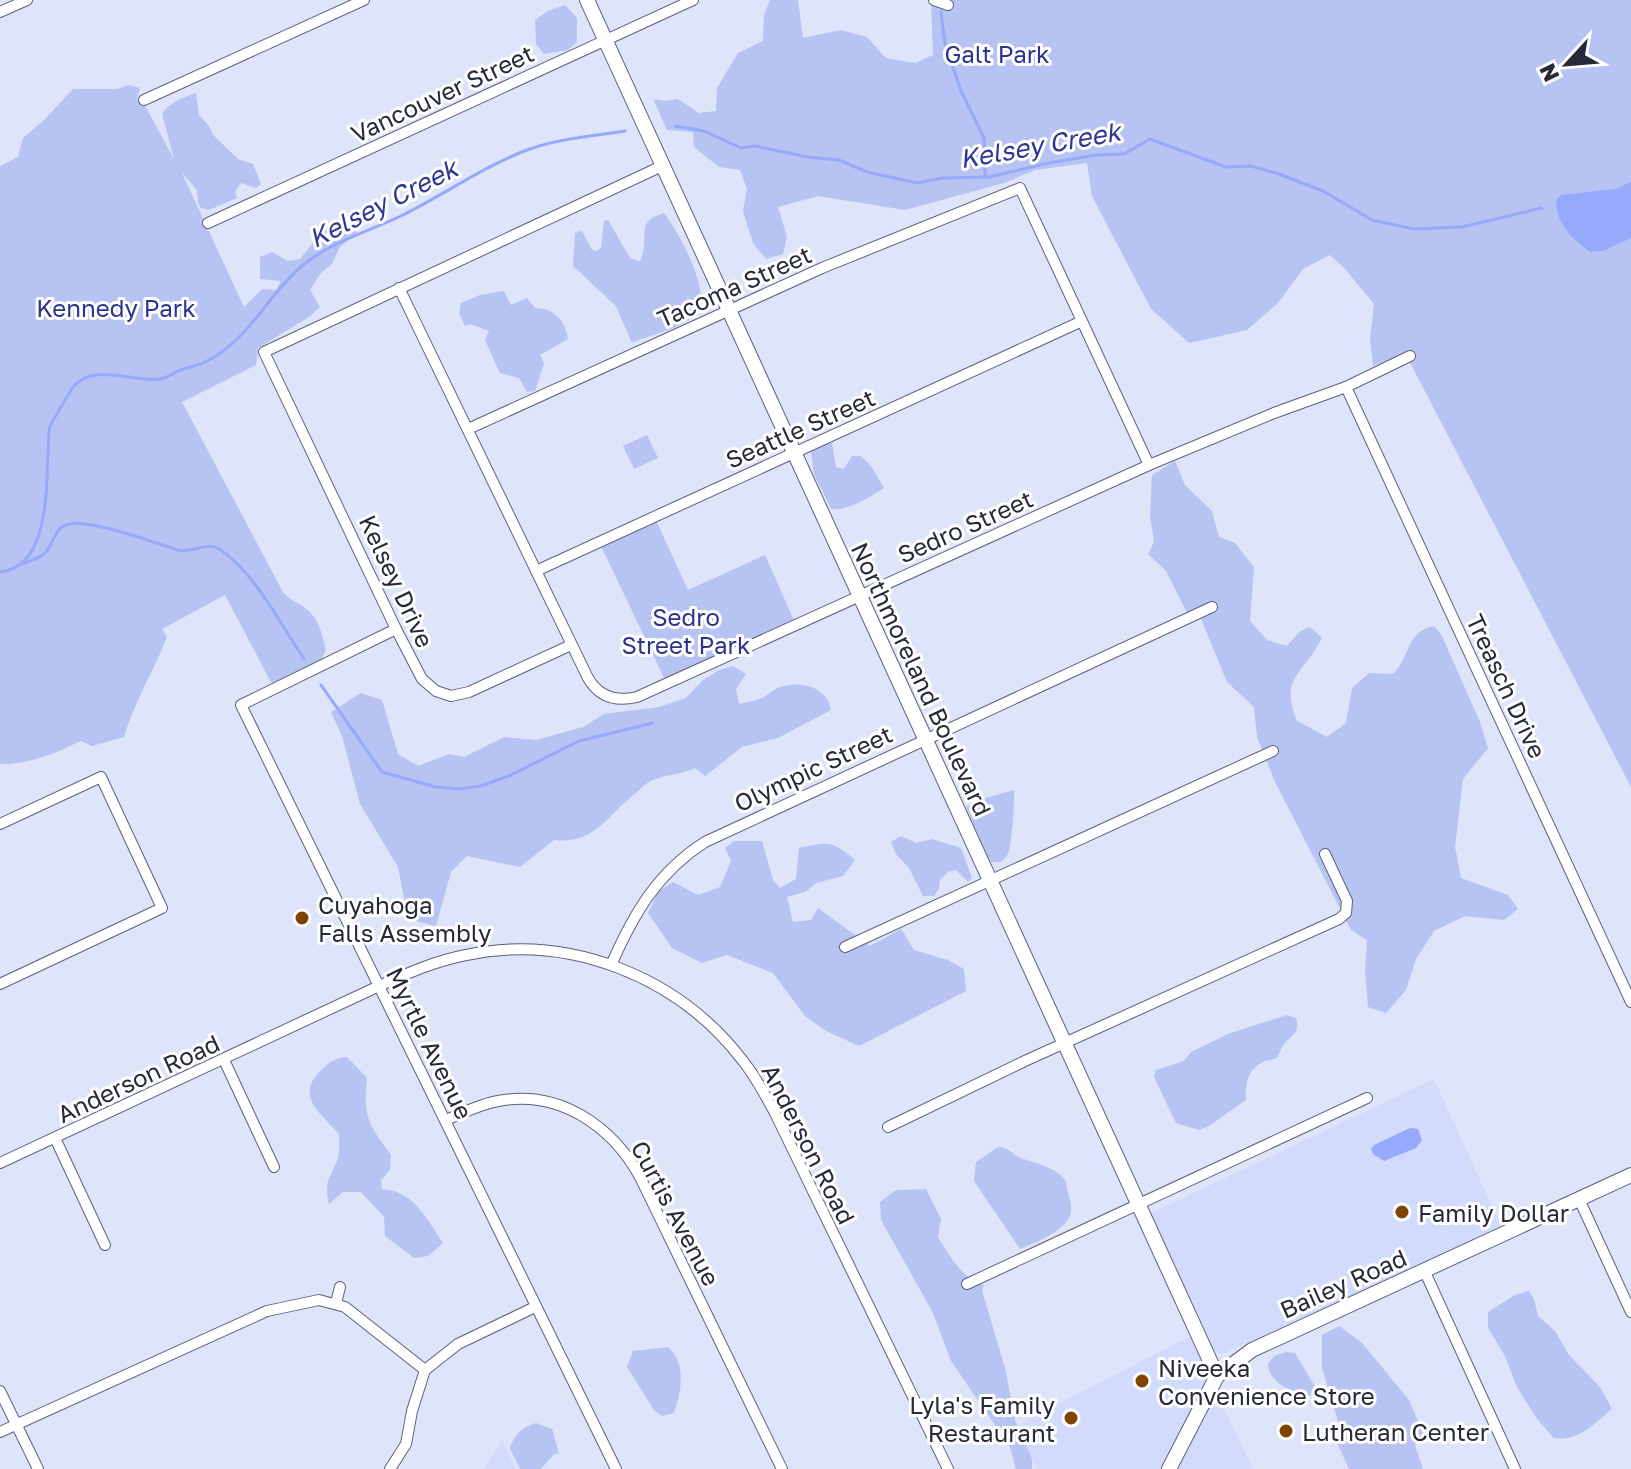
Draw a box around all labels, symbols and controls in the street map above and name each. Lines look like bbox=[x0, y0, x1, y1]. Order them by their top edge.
north arrow bbox=[1527, 24, 1607, 104]
street label: Vancouver Street bbox=[346, 38, 538, 148]
park label: Galt Park bbox=[944, 39, 1050, 68]
text: N bbox=[1533, 60, 1564, 86]
water label: Kelsey Creek bbox=[957, 115, 1125, 174]
water label: Kelsey Creek bbox=[304, 151, 465, 254]
street label: Tacoma Street bbox=[652, 239, 816, 333]
park label: Kennedy Park bbox=[36, 293, 196, 322]
street label: Seattle Street bbox=[721, 382, 879, 474]
street label: Sedro Street bbox=[893, 483, 1037, 569]
street label: Kelsey Drive bbox=[354, 510, 440, 652]
street label: Northmoreland Boulevard bbox=[846, 538, 998, 820]
park label: Sedro Street Park bbox=[622, 602, 751, 659]
street label: Treasch Drive bbox=[1461, 609, 1553, 763]
street label: Olympic Street bbox=[729, 719, 897, 817]
place label: Cuyahoga Falls Assembly bbox=[318, 890, 491, 947]
marker: Cuyahoga Falls Assembly bbox=[293, 909, 311, 927]
street label: Myrtle Avenue bbox=[381, 962, 479, 1124]
street label: Anderson Road bbox=[52, 1028, 224, 1128]
street label: Anderson Road bbox=[756, 1059, 862, 1229]
street label: Curtis Avenue bbox=[626, 1135, 726, 1291]
place label: Family Dollar bbox=[1418, 1198, 1569, 1227]
marker: Family Dollar bbox=[1393, 1203, 1411, 1221]
street label: Bailey Road bbox=[1275, 1242, 1411, 1324]
place label: Niveeka Convenience Store bbox=[1158, 1353, 1375, 1410]
marker: Niveeka Convenience Store bbox=[1133, 1372, 1151, 1390]
place label: Lyla's Family Restaurant bbox=[909, 1390, 1055, 1447]
marker: Lyla's Family Restaurant bbox=[1062, 1409, 1080, 1427]
place label: Lutheran Center bbox=[1302, 1417, 1489, 1446]
marker: Lutheran Center bbox=[1277, 1422, 1295, 1440]

